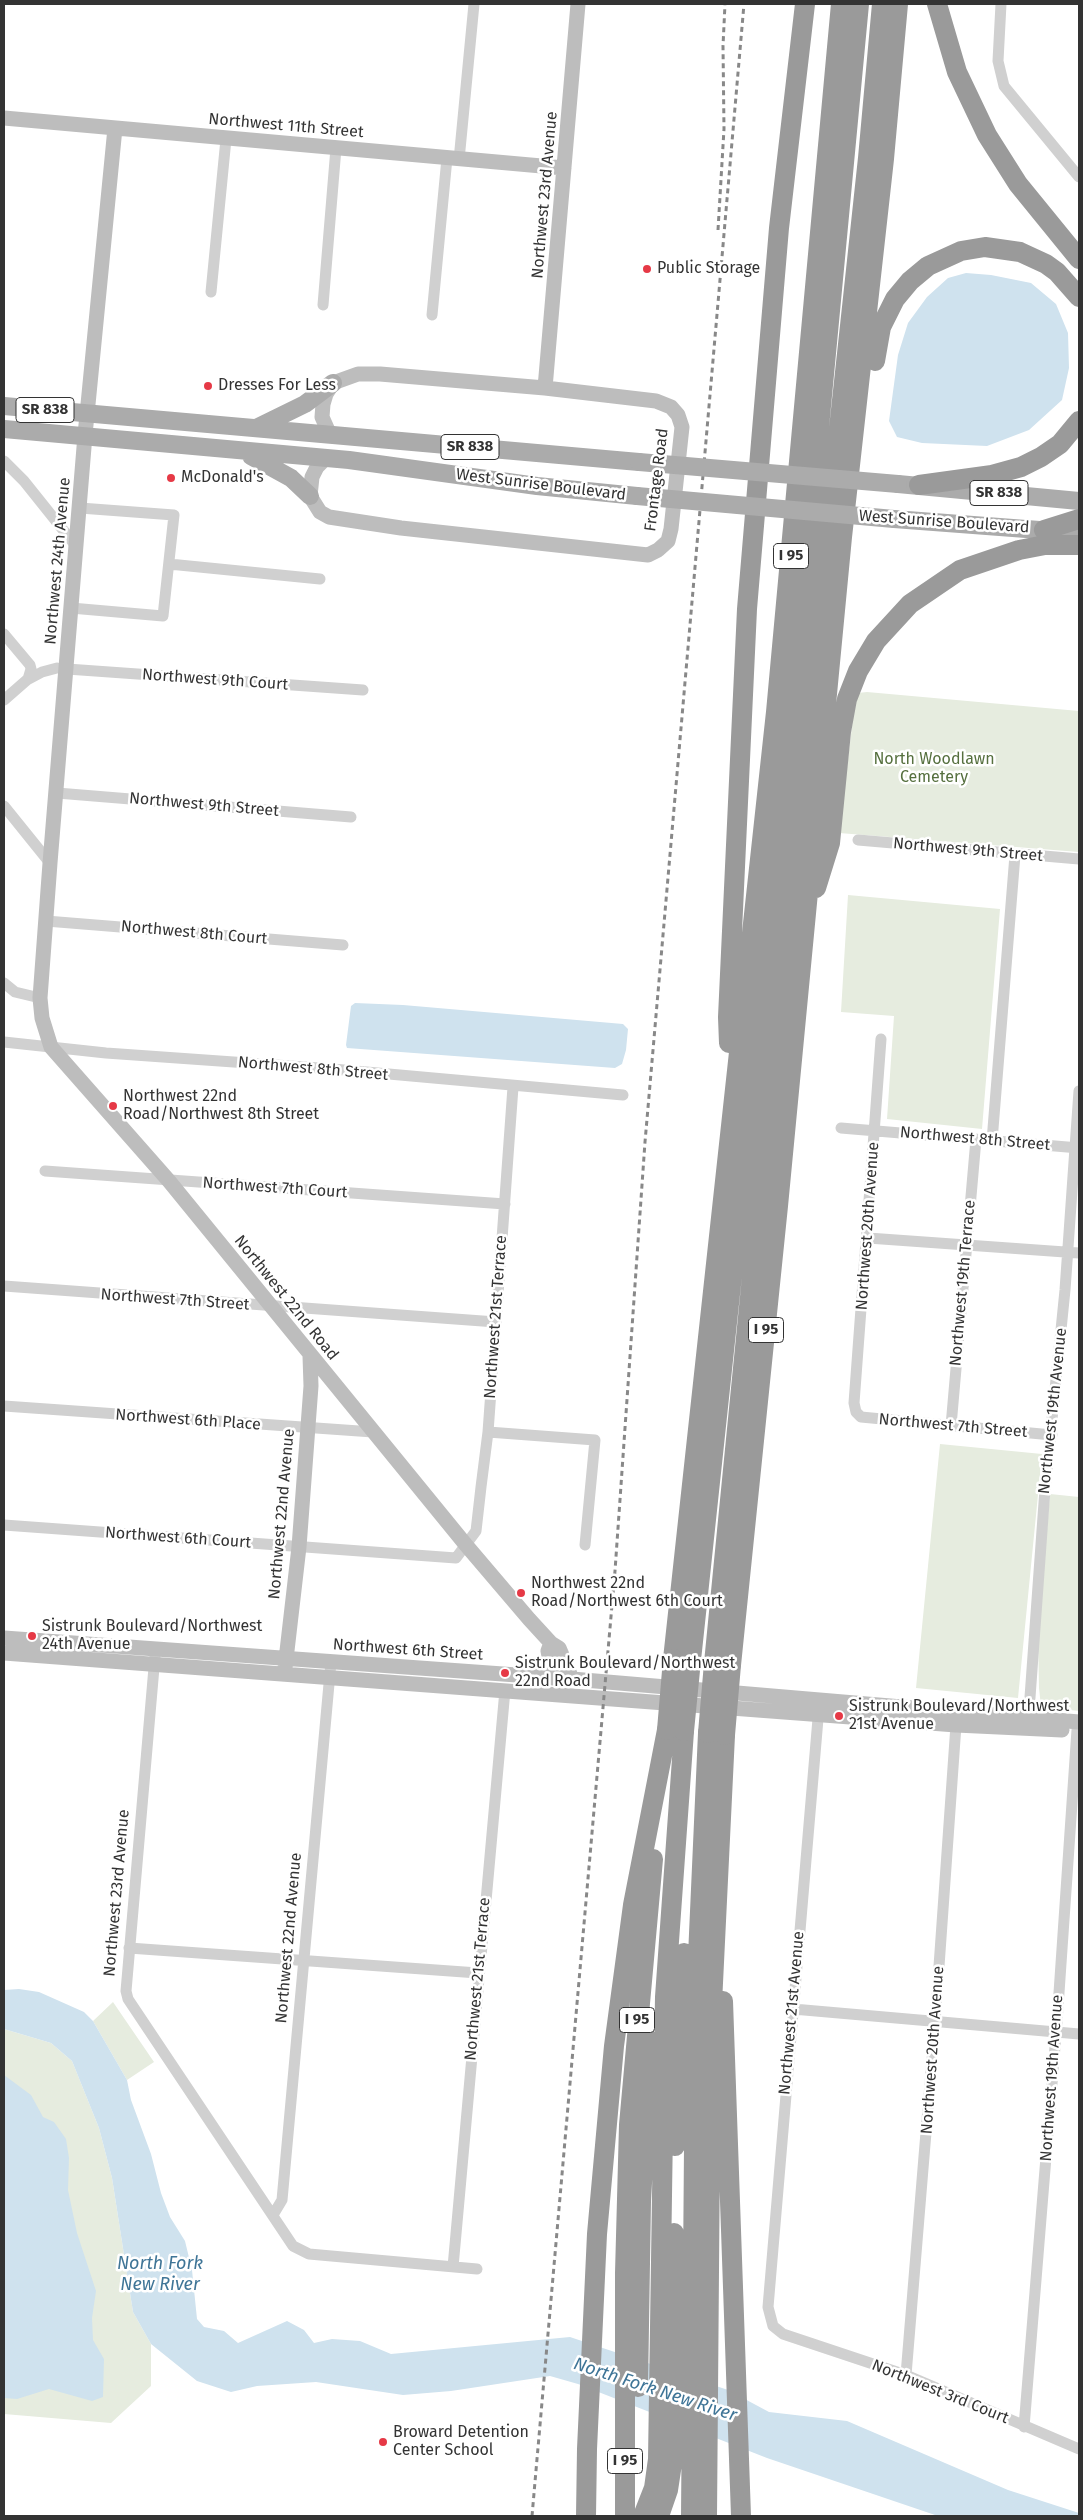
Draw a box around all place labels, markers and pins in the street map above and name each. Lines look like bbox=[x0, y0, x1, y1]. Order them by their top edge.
place label: Public Storage bbox=[657, 259, 760, 279]
marker: Public Storage bbox=[641, 263, 653, 275]
place label: Dresses For Less bbox=[218, 376, 336, 396]
marker: Dresses For Less bbox=[202, 380, 214, 392]
place label: McDonald's bbox=[181, 468, 264, 488]
marker: McDonald's bbox=[165, 472, 177, 484]
place label: Northwest 22nd Road/Northwest 8th Street bbox=[123, 1087, 319, 1125]
marker: Northwest 22nd Road/Northwest 8th Street bbox=[107, 1100, 119, 1112]
place label: Northwest 22nd Road/Northwest 6th Court bbox=[531, 1574, 723, 1612]
marker: Northwest 22nd Road/Northwest 6th Court bbox=[515, 1587, 527, 1599]
place label: Sistrunk Boulevard/Northwest 24th Avenue bbox=[42, 1617, 262, 1655]
marker: Sistrunk Boulevard/Northwest 24th Avenue bbox=[26, 1630, 38, 1642]
place label: Sistrunk Boulevard/Northwest 22nd Road bbox=[515, 1654, 735, 1692]
marker: Sistrunk Boulevard/Northwest 22nd Road bbox=[499, 1667, 511, 1679]
place label: Sistrunk Boulevard/Northwest 21st Avenue bbox=[849, 1697, 1069, 1735]
marker: Sistrunk Boulevard/Northwest 21st Avenue bbox=[833, 1710, 845, 1722]
place label: Broward Detention Center School bbox=[393, 2423, 529, 2461]
marker: Broward Detention Center School bbox=[377, 2436, 389, 2448]

